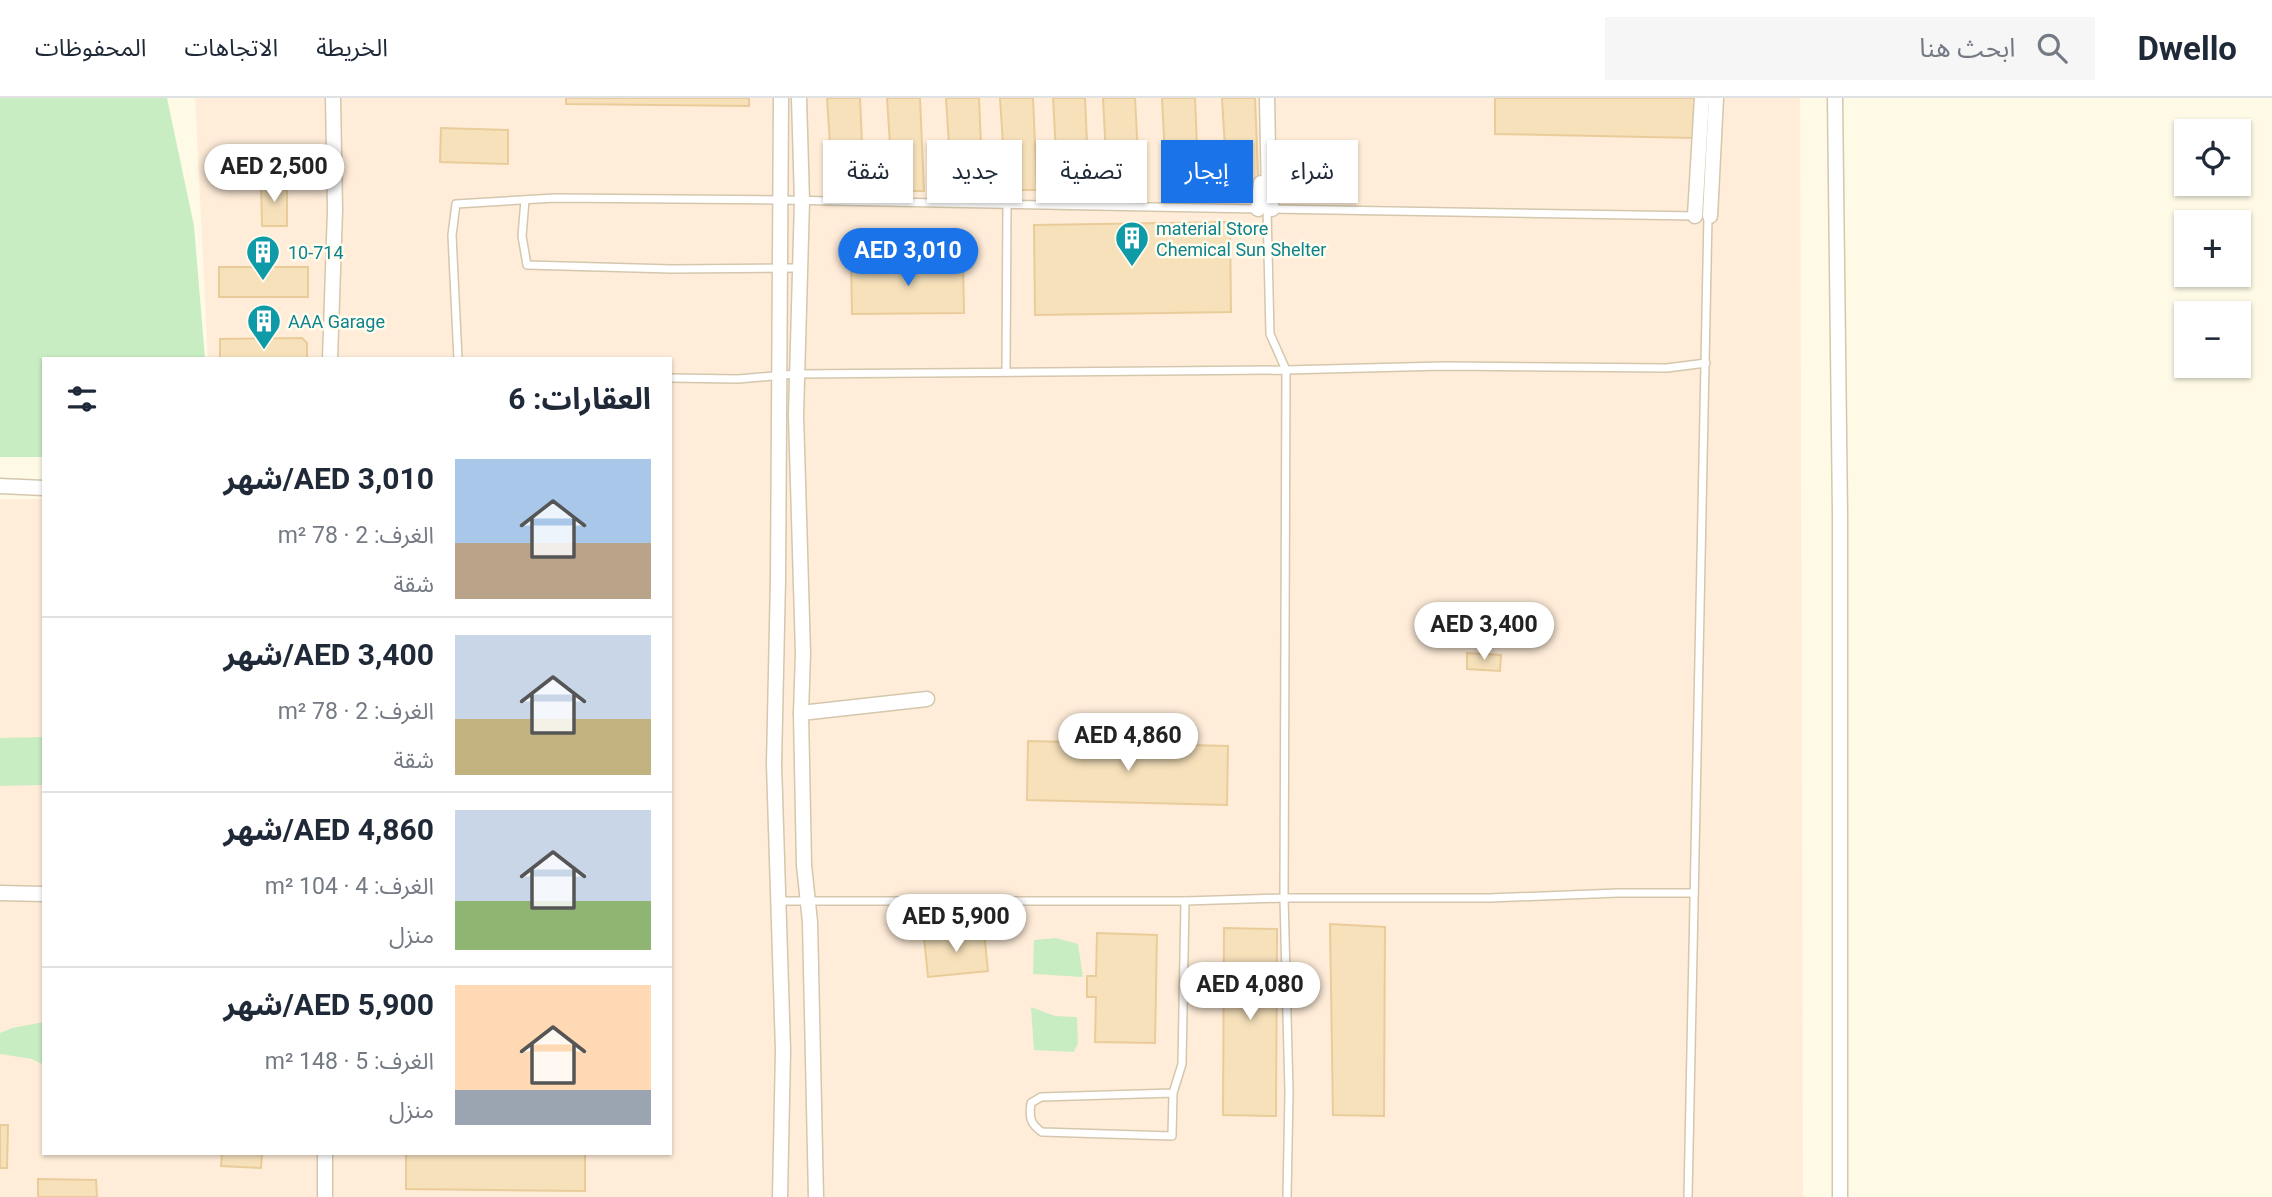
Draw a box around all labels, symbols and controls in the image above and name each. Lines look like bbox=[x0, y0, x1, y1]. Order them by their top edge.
search box bbox=[1605, 17, 2095, 80]
icon: search bbox=[2033, 29, 2071, 67]
text: Dwello bbox=[2137, 29, 2237, 68]
text: ابحث هنا bbox=[1919, 33, 2015, 63]
text: المحفوظات bbox=[35, 34, 146, 62]
text: الاتجاهات bbox=[184, 34, 278, 62]
text: الخريطة bbox=[316, 34, 388, 62]
map controls bbox=[2174, 119, 2251, 378]
button: locate bbox=[2174, 119, 2251, 196]
chip: شقة bbox=[823, 140, 913, 203]
chip: جديد bbox=[927, 140, 1022, 203]
chip: تصفية bbox=[1036, 140, 1147, 203]
chip: إيجار bbox=[1161, 140, 1253, 203]
chip: شراء bbox=[1267, 140, 1358, 203]
pin: AED 2,500 bbox=[194, 144, 354, 204]
text: AED 2,500 bbox=[220, 153, 328, 180]
button: + bbox=[2174, 210, 2251, 287]
place label: material Store Chemical Sun Shelter bbox=[1156, 218, 1326, 260]
building icon: material Store Chemical Sun Shelter bbox=[1113, 219, 1151, 268]
pin: AED 3,010 bbox=[828, 228, 988, 288]
building icon: 10-714 bbox=[244, 233, 282, 282]
text: AED 3,010 bbox=[854, 237, 962, 264]
place label: 10-714 bbox=[288, 242, 344, 263]
button: − bbox=[2174, 301, 2251, 378]
building icon: AAA Garage bbox=[245, 302, 283, 351]
place label: AAA Garage bbox=[288, 311, 385, 332]
icon: filters bbox=[63, 380, 101, 418]
text: العقارات: 6 bbox=[508, 381, 651, 416]
text: AED 3,010/شهر bbox=[224, 461, 434, 496]
icon: home bbox=[511, 487, 595, 571]
text: الغرف: 2 · 78 m² bbox=[278, 522, 434, 549]
text: شقة bbox=[393, 571, 434, 598]
pin: AED 3,400 bbox=[1404, 602, 1564, 662]
text: AED 3,400 bbox=[1430, 611, 1538, 638]
text: AED 3,400/شهر bbox=[224, 637, 434, 672]
icon: home bbox=[511, 663, 595, 747]
text: الغرف: 2 · 78 m² bbox=[278, 698, 434, 725]
pin: AED 4,860 bbox=[1048, 714, 1208, 773]
text: AED 4,860 bbox=[1074, 722, 1182, 749]
text: شقة bbox=[393, 747, 434, 774]
text: AED 4,860/شهر bbox=[224, 812, 434, 847]
icon: home bbox=[511, 838, 595, 922]
text: الغرف: 4 · 104 m² bbox=[265, 873, 434, 900]
pin: AED 5,900 bbox=[876, 894, 1036, 954]
text: AED 5,900 bbox=[902, 903, 1010, 930]
text: منزل bbox=[389, 922, 434, 949]
pin: AED 4,080 bbox=[1170, 962, 1330, 1022]
text: AED 4,080 bbox=[1196, 971, 1304, 998]
text: AED 5,900/شهر bbox=[224, 987, 434, 1022]
icon: home bbox=[511, 1013, 595, 1097]
text: الغرف: 5 · 148 m² bbox=[265, 1048, 434, 1075]
text: منزل bbox=[389, 1097, 434, 1124]

